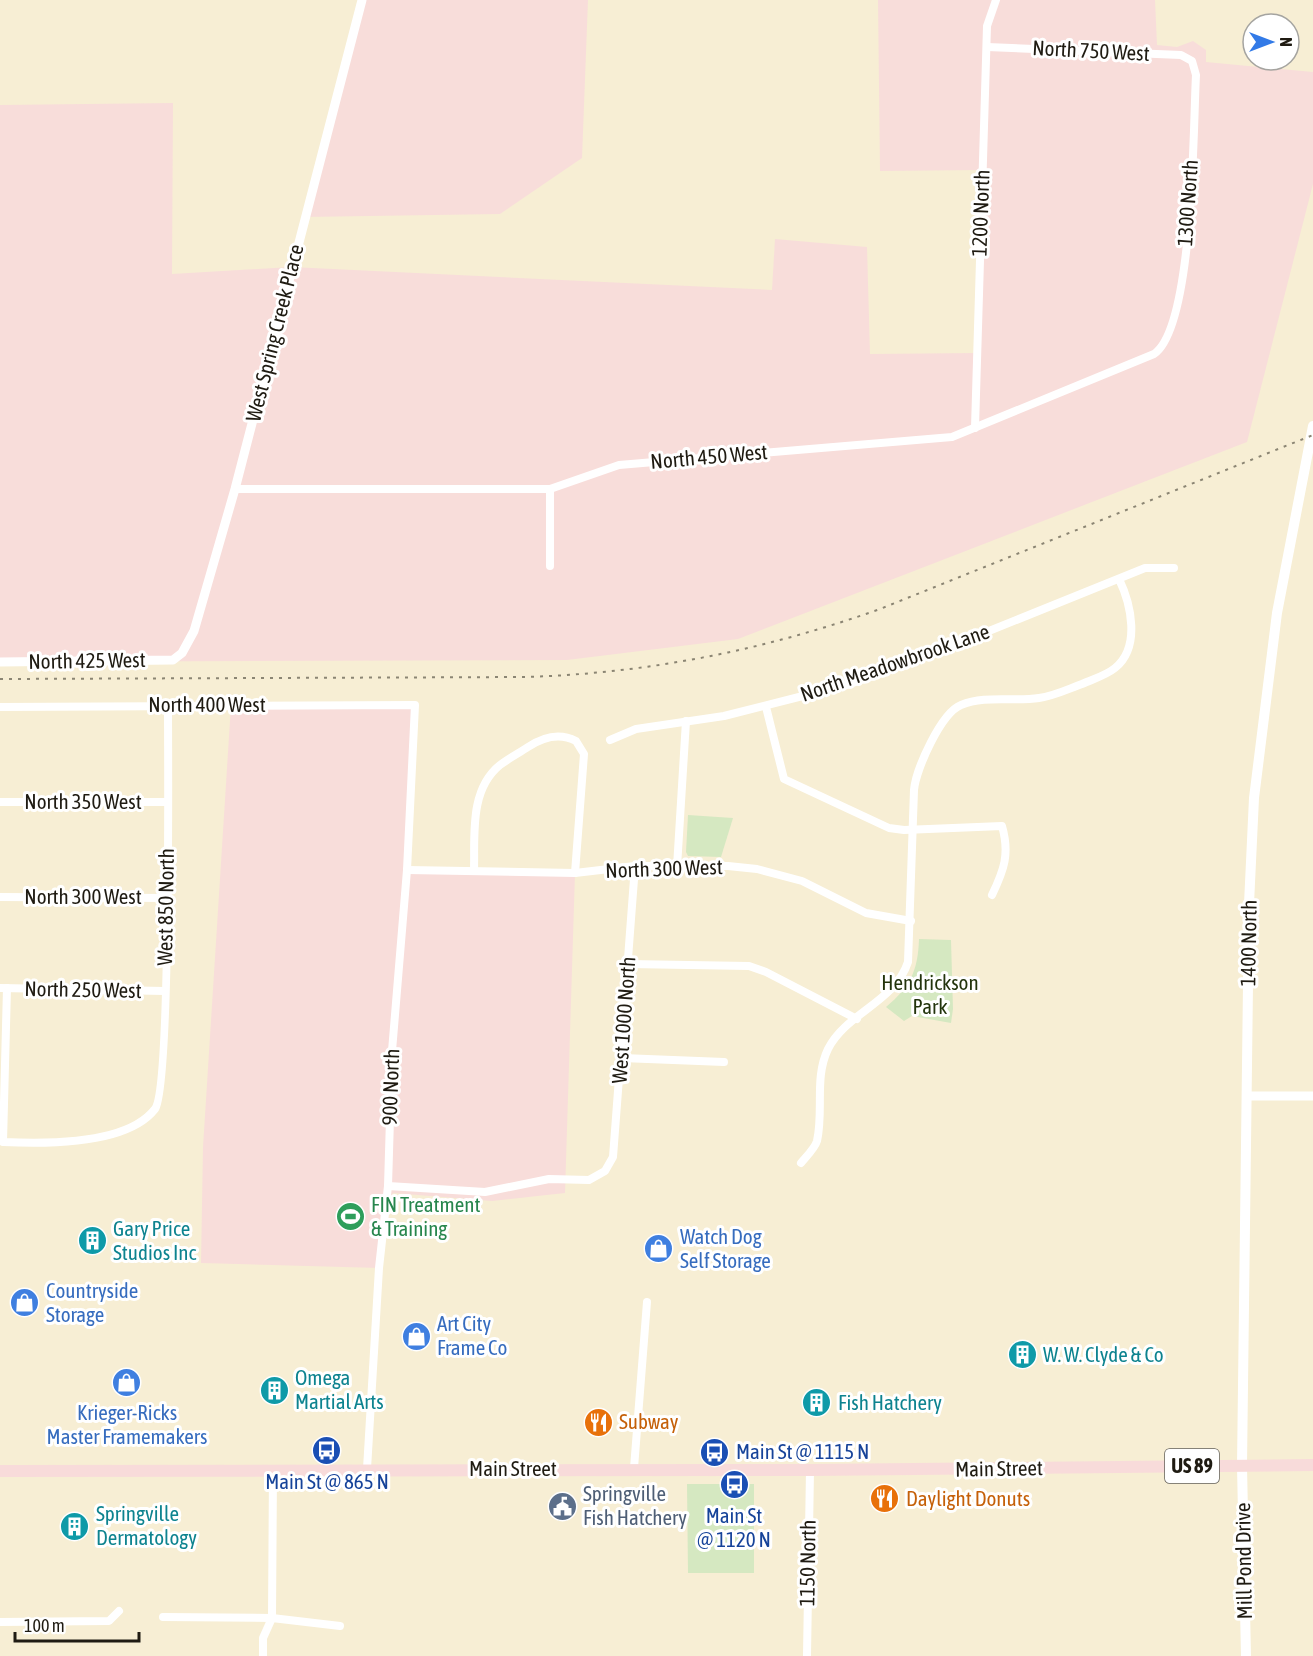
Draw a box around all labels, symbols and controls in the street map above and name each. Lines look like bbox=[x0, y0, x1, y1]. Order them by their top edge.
north arrow bbox=[1241, 12, 1301, 72]
street label: North 750 West bbox=[1032, 35, 1150, 65]
text: N bbox=[1277, 37, 1295, 47]
street label: 1300 North bbox=[1172, 159, 1202, 247]
street label: 1200 North bbox=[966, 169, 994, 257]
street label: West Spring Creek Place bbox=[240, 242, 308, 424]
street label: North 450 West bbox=[649, 439, 768, 473]
street label: North Meadowbrook Lane bbox=[797, 618, 992, 706]
street label: North 425 West bbox=[28, 647, 146, 673]
street label: North 400 West bbox=[148, 692, 266, 716]
street label: North 350 West bbox=[24, 789, 142, 813]
street label: West 850 North bbox=[152, 848, 178, 966]
street label: North 300 West bbox=[605, 854, 723, 882]
street label: North 300 West bbox=[24, 884, 142, 908]
street label: 1400 North bbox=[1235, 899, 1261, 987]
street label: West 1000 North bbox=[607, 956, 639, 1084]
park label: Hendrickson Park bbox=[881, 970, 979, 1018]
street label: North 250 West bbox=[24, 976, 142, 1002]
street label: 900 North bbox=[377, 1048, 403, 1126]
place label: FIN Treatment & Training bbox=[371, 1192, 480, 1240]
sports icon: FIN Treatment & Training bbox=[334, 1201, 366, 1233]
place label: Gary Price Studios Inc bbox=[113, 1216, 196, 1264]
place label: Watch Dog Self Storage bbox=[680, 1224, 771, 1272]
building icon: Gary Price Studios Inc bbox=[76, 1225, 108, 1257]
shop icon: Watch Dog Self Storage bbox=[643, 1233, 675, 1265]
place label: Countryside Storage bbox=[46, 1278, 138, 1326]
shop icon: Countryside Storage bbox=[9, 1287, 41, 1319]
place label: Art City Frame Co bbox=[437, 1311, 507, 1359]
shop icon: Art City Frame Co bbox=[400, 1320, 432, 1352]
building icon: W. W. Clyde & Co bbox=[1006, 1339, 1038, 1371]
place label: W. W. Clyde & Co bbox=[1043, 1342, 1164, 1366]
place label: Omega Martial Arts bbox=[295, 1365, 384, 1413]
shop icon: Krieger-Ricks Master Framemakers bbox=[111, 1366, 143, 1398]
building icon: Omega Martial Arts bbox=[258, 1374, 290, 1406]
building icon: Fish Hatchery bbox=[801, 1387, 833, 1419]
place label: Fish Hatchery bbox=[838, 1390, 942, 1414]
place label: Krieger-Ricks Master Framemakers bbox=[47, 1400, 207, 1448]
restaurant icon: Subway bbox=[582, 1406, 614, 1438]
place label: Subway bbox=[619, 1409, 679, 1433]
bus stop icon: Main St @ 865 N bbox=[311, 1435, 343, 1467]
bus stop icon: Main St @ 1115 N bbox=[699, 1436, 731, 1468]
place label: Main St @ 1115 N bbox=[736, 1439, 869, 1463]
road number: US 89 bbox=[1165, 1449, 1219, 1483]
street label: Main Street bbox=[955, 1455, 1043, 1481]
street label: Main Street bbox=[469, 1456, 557, 1480]
place label: Main St @ 865 N bbox=[265, 1469, 389, 1493]
bus stop icon: Main St @ 1120 N bbox=[718, 1469, 750, 1501]
place label: Springville Fish Hatchery bbox=[583, 1481, 687, 1529]
restaurant icon: Daylight Donuts bbox=[869, 1483, 901, 1515]
place label: Daylight Donuts bbox=[906, 1486, 1030, 1510]
public building icon: Springville Fish Hatchery bbox=[546, 1490, 578, 1522]
place label: Springville Dermatology bbox=[96, 1501, 197, 1549]
street label: Mill Pond Drive bbox=[1230, 1502, 1256, 1620]
place label: Main St @ 1120 N bbox=[697, 1503, 771, 1551]
building icon: Springville Dermatology bbox=[59, 1510, 91, 1542]
street label: 1150 North bbox=[794, 1519, 820, 1607]
scale bar bbox=[15, 1605, 140, 1643]
text: 100 m bbox=[24, 1615, 65, 1636]

